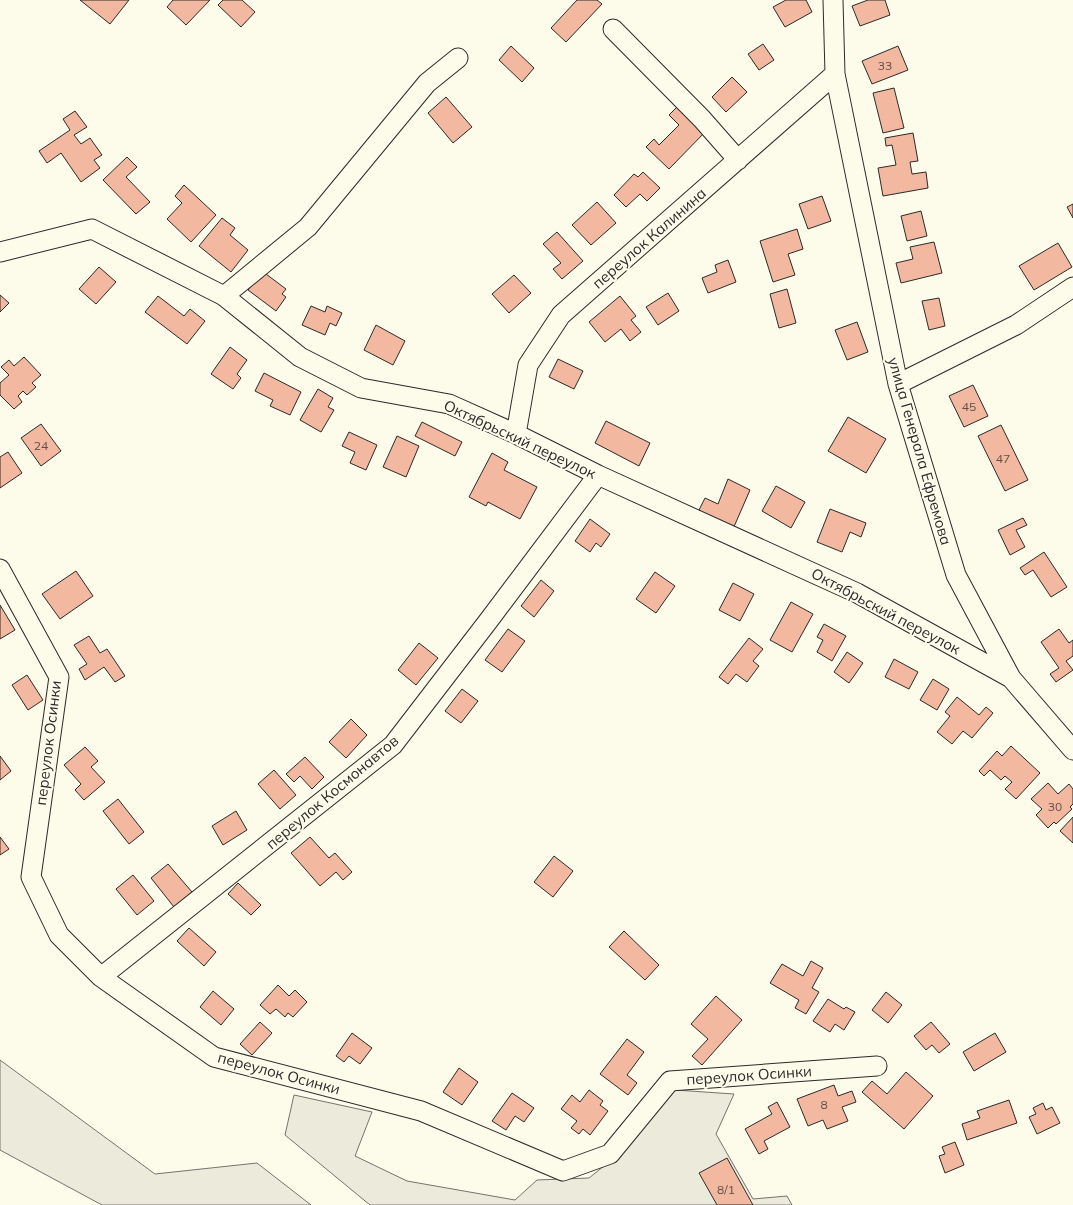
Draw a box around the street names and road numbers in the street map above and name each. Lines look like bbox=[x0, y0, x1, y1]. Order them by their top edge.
street label: переулок Калинина bbox=[588, 183, 710, 293]
street label: улица Генерала Ефремова bbox=[884, 355, 956, 547]
street label: Октябрьский переулок bbox=[441, 395, 600, 483]
street label: Октябрьский переулок bbox=[808, 564, 965, 659]
street label: переулок Осинки bbox=[31, 679, 65, 807]
street label: переулок Космонавтов bbox=[262, 731, 402, 853]
street label: переулок Осинки bbox=[216, 1048, 342, 1098]
street label: переулок Осинки bbox=[686, 1061, 812, 1089]

